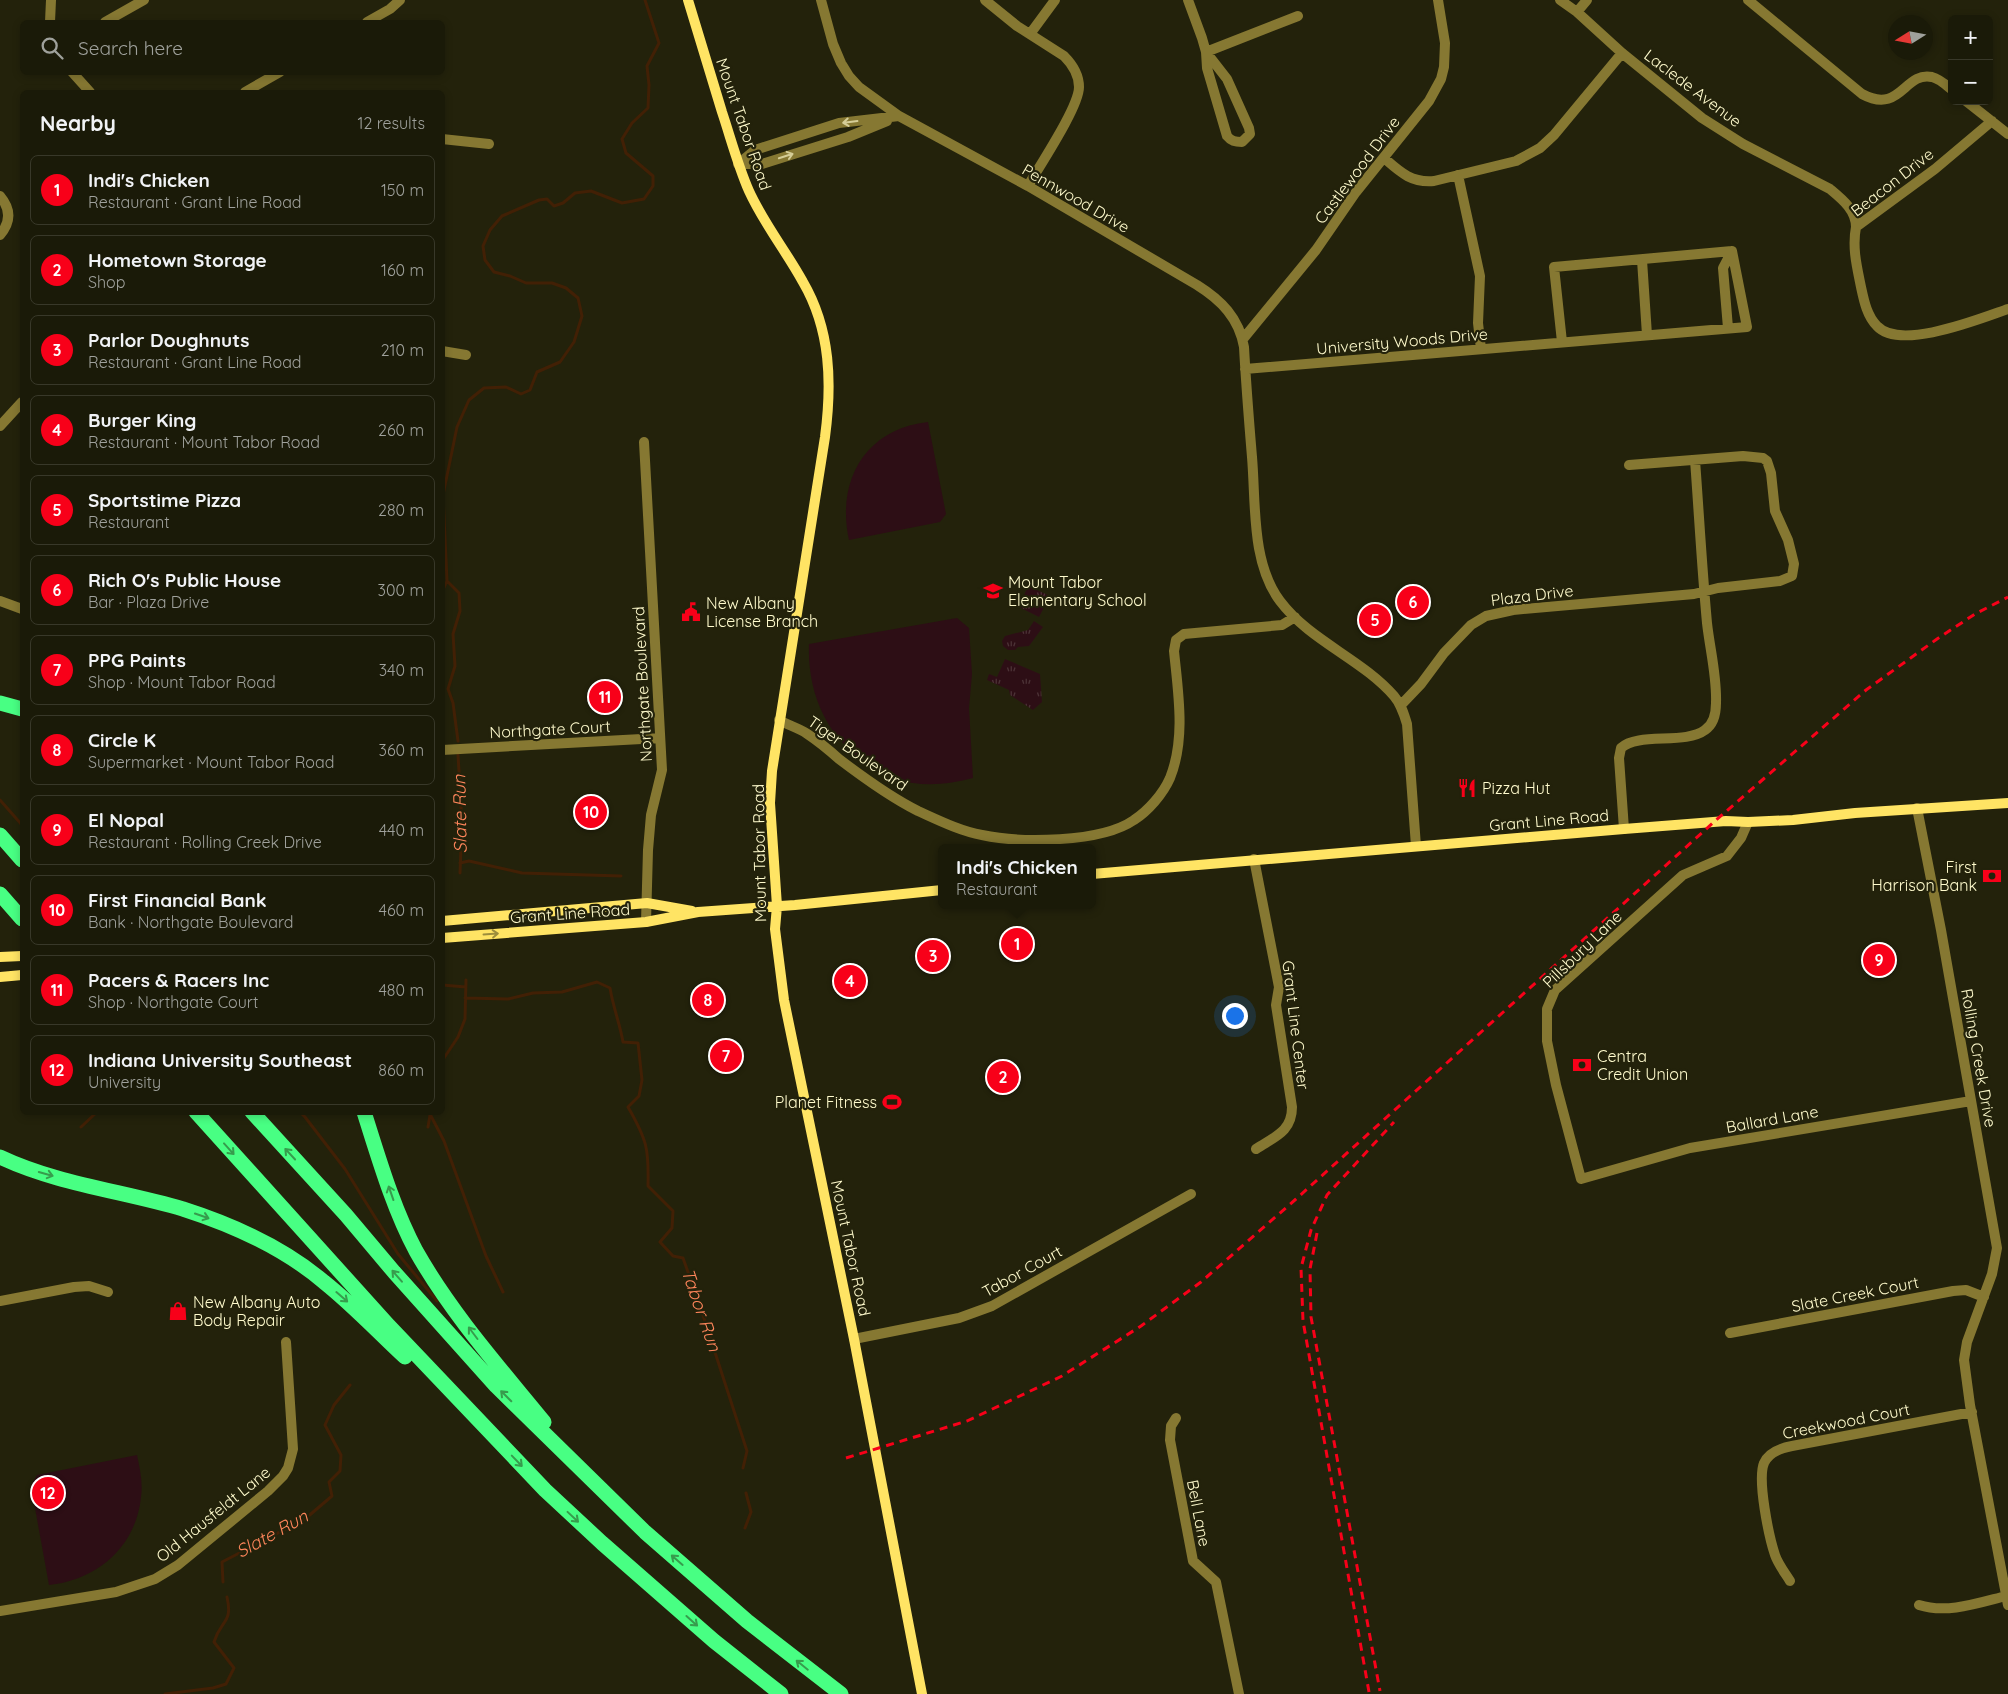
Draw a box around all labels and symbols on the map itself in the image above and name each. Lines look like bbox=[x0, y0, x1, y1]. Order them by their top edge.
north arrow bbox=[1888, 15, 1933, 60]
street label: Laclede Avenue bbox=[1640, 45, 1746, 131]
street label: Mount Tabor Road bbox=[712, 55, 776, 193]
street label: Castlewood Drive bbox=[1310, 112, 1404, 228]
one-way arrow bbox=[842, 117, 858, 127]
street label: Beacon Drive bbox=[1847, 144, 1937, 220]
one-way arrow bbox=[777, 151, 793, 161]
street label: Pennwood Drive bbox=[1019, 159, 1133, 237]
street label: University Woods Drive bbox=[1315, 324, 1489, 358]
place label: Mount Tabor Elementary School bbox=[1008, 572, 1147, 610]
school or university icon: Mount Tabor Elementary School bbox=[982, 580, 1004, 602]
street label: Plaza Drive bbox=[1490, 580, 1574, 610]
pin: 6 bbox=[1397, 583, 1429, 621]
place label: New Albany License Branch bbox=[706, 593, 818, 631]
public building icon: New Albany License Branch bbox=[680, 601, 702, 623]
pin: 5 bbox=[1359, 601, 1391, 639]
street label: Northgate Boulevard bbox=[628, 606, 656, 762]
pin: 11 bbox=[589, 678, 621, 716]
street label: Tiger Boulevard bbox=[804, 711, 912, 795]
street label: Northgate Court bbox=[489, 716, 611, 742]
water label: Slate Run bbox=[447, 774, 472, 854]
restaurant icon: Pizza Hut bbox=[1456, 777, 1478, 799]
place label: Pizza Hut bbox=[1482, 778, 1550, 798]
street label: Mount Tabor Road bbox=[748, 784, 770, 922]
pin: 10 bbox=[575, 793, 607, 831]
street label: Grant Line Road bbox=[1488, 805, 1610, 835]
place label: First Harrison Bank bbox=[1871, 857, 1977, 895]
bank icon: First Harrison Bank bbox=[1981, 865, 2003, 887]
street label: Grant Line Road bbox=[509, 899, 631, 927]
street label: Pillsbury Lane bbox=[1538, 906, 1626, 992]
pin: 1 bbox=[1001, 925, 1033, 963]
one-way arrow bbox=[483, 930, 499, 939]
pin: 3 bbox=[917, 937, 949, 975]
pin: 9 bbox=[1863, 941, 1895, 979]
street label: Grant Line Center bbox=[1278, 959, 1314, 1091]
pin: 4 bbox=[834, 962, 866, 1000]
pin: 8 bbox=[692, 981, 724, 1019]
street label: Rolling Creek Drive bbox=[1957, 987, 2001, 1129]
your location bbox=[1222, 1003, 1248, 1029]
pin: 7 bbox=[710, 1037, 742, 1075]
place label: Centra Credit Union bbox=[1597, 1046, 1688, 1084]
bank icon: Centra Credit Union bbox=[1571, 1054, 1593, 1076]
pin: 2 bbox=[987, 1058, 1019, 1096]
sports icon: Planet Fitness bbox=[881, 1091, 903, 1113]
place label: Planet Fitness bbox=[775, 1092, 877, 1112]
street label: Ballard Lane bbox=[1724, 1101, 1820, 1137]
one-way arrow bbox=[223, 1142, 235, 1155]
one-way arrow bbox=[284, 1148, 296, 1160]
one-way arrow bbox=[37, 1169, 53, 1179]
street label: Mount Tabor Road bbox=[827, 1178, 875, 1318]
one-way arrow bbox=[386, 1186, 395, 1201]
one-way arrow bbox=[194, 1212, 210, 1221]
street label: Tabor Court bbox=[978, 1241, 1066, 1301]
water label: Tabor Run bbox=[677, 1265, 727, 1355]
one-way arrow bbox=[391, 1269, 403, 1282]
street label: Slate Creek Court bbox=[1790, 1272, 1920, 1316]
one-way arrow bbox=[335, 1291, 348, 1302]
place label: New Albany Auto Body Repair bbox=[193, 1292, 320, 1330]
shop icon: New Albany Auto Body Repair bbox=[167, 1300, 189, 1322]
one-way arrow bbox=[467, 1326, 478, 1339]
one-way arrow bbox=[500, 1390, 512, 1403]
street label: Creekwood Court bbox=[1781, 1399, 1911, 1443]
one-way arrow bbox=[511, 1455, 523, 1468]
street label: Old Hausfeldt Lane bbox=[152, 1462, 274, 1566]
pin: 12 bbox=[32, 1474, 64, 1512]
street label: Bell Lane bbox=[1183, 1478, 1215, 1548]
water label: Slate Run bbox=[232, 1504, 312, 1563]
one-way arrow bbox=[567, 1511, 580, 1523]
one-way arrow bbox=[671, 1554, 684, 1566]
one-way arrow bbox=[686, 1615, 699, 1627]
one-way arrow bbox=[796, 1659, 809, 1670]

